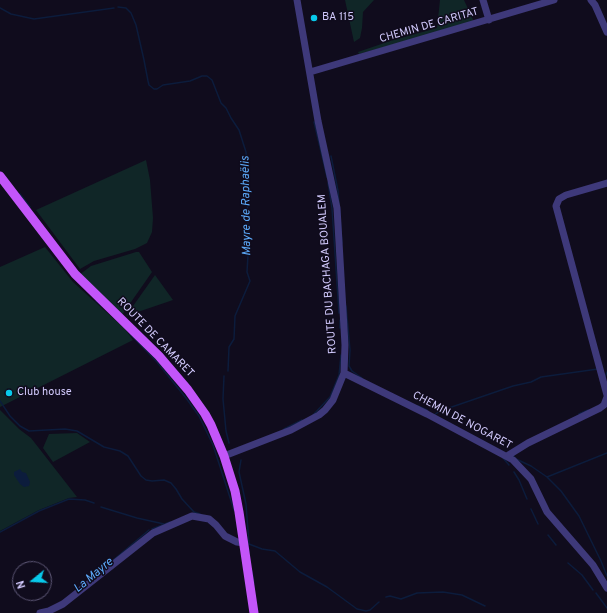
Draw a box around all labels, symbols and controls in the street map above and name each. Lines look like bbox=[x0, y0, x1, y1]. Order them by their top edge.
street label: CHEMIN DE CARITAT bbox=[378, 6, 480, 46]
place label: BA 115 bbox=[322, 11, 354, 25]
marker: BA 115 bbox=[309, 13, 319, 23]
water label: Mayre de Raphaëlis bbox=[239, 156, 255, 256]
street label: ROUTE DU BACHAGA BOUALEM bbox=[316, 194, 340, 354]
street label: ROUTE DE CAMARET bbox=[114, 295, 196, 381]
place label: Club house bbox=[17, 386, 72, 400]
marker: Club house bbox=[4, 388, 14, 398]
street label: CHEMIN DE NOGARET bbox=[410, 389, 514, 453]
water label: La Mayre bbox=[71, 555, 117, 597]
north arrow bbox=[12, 561, 52, 601]
text: N bbox=[14, 578, 29, 590]

